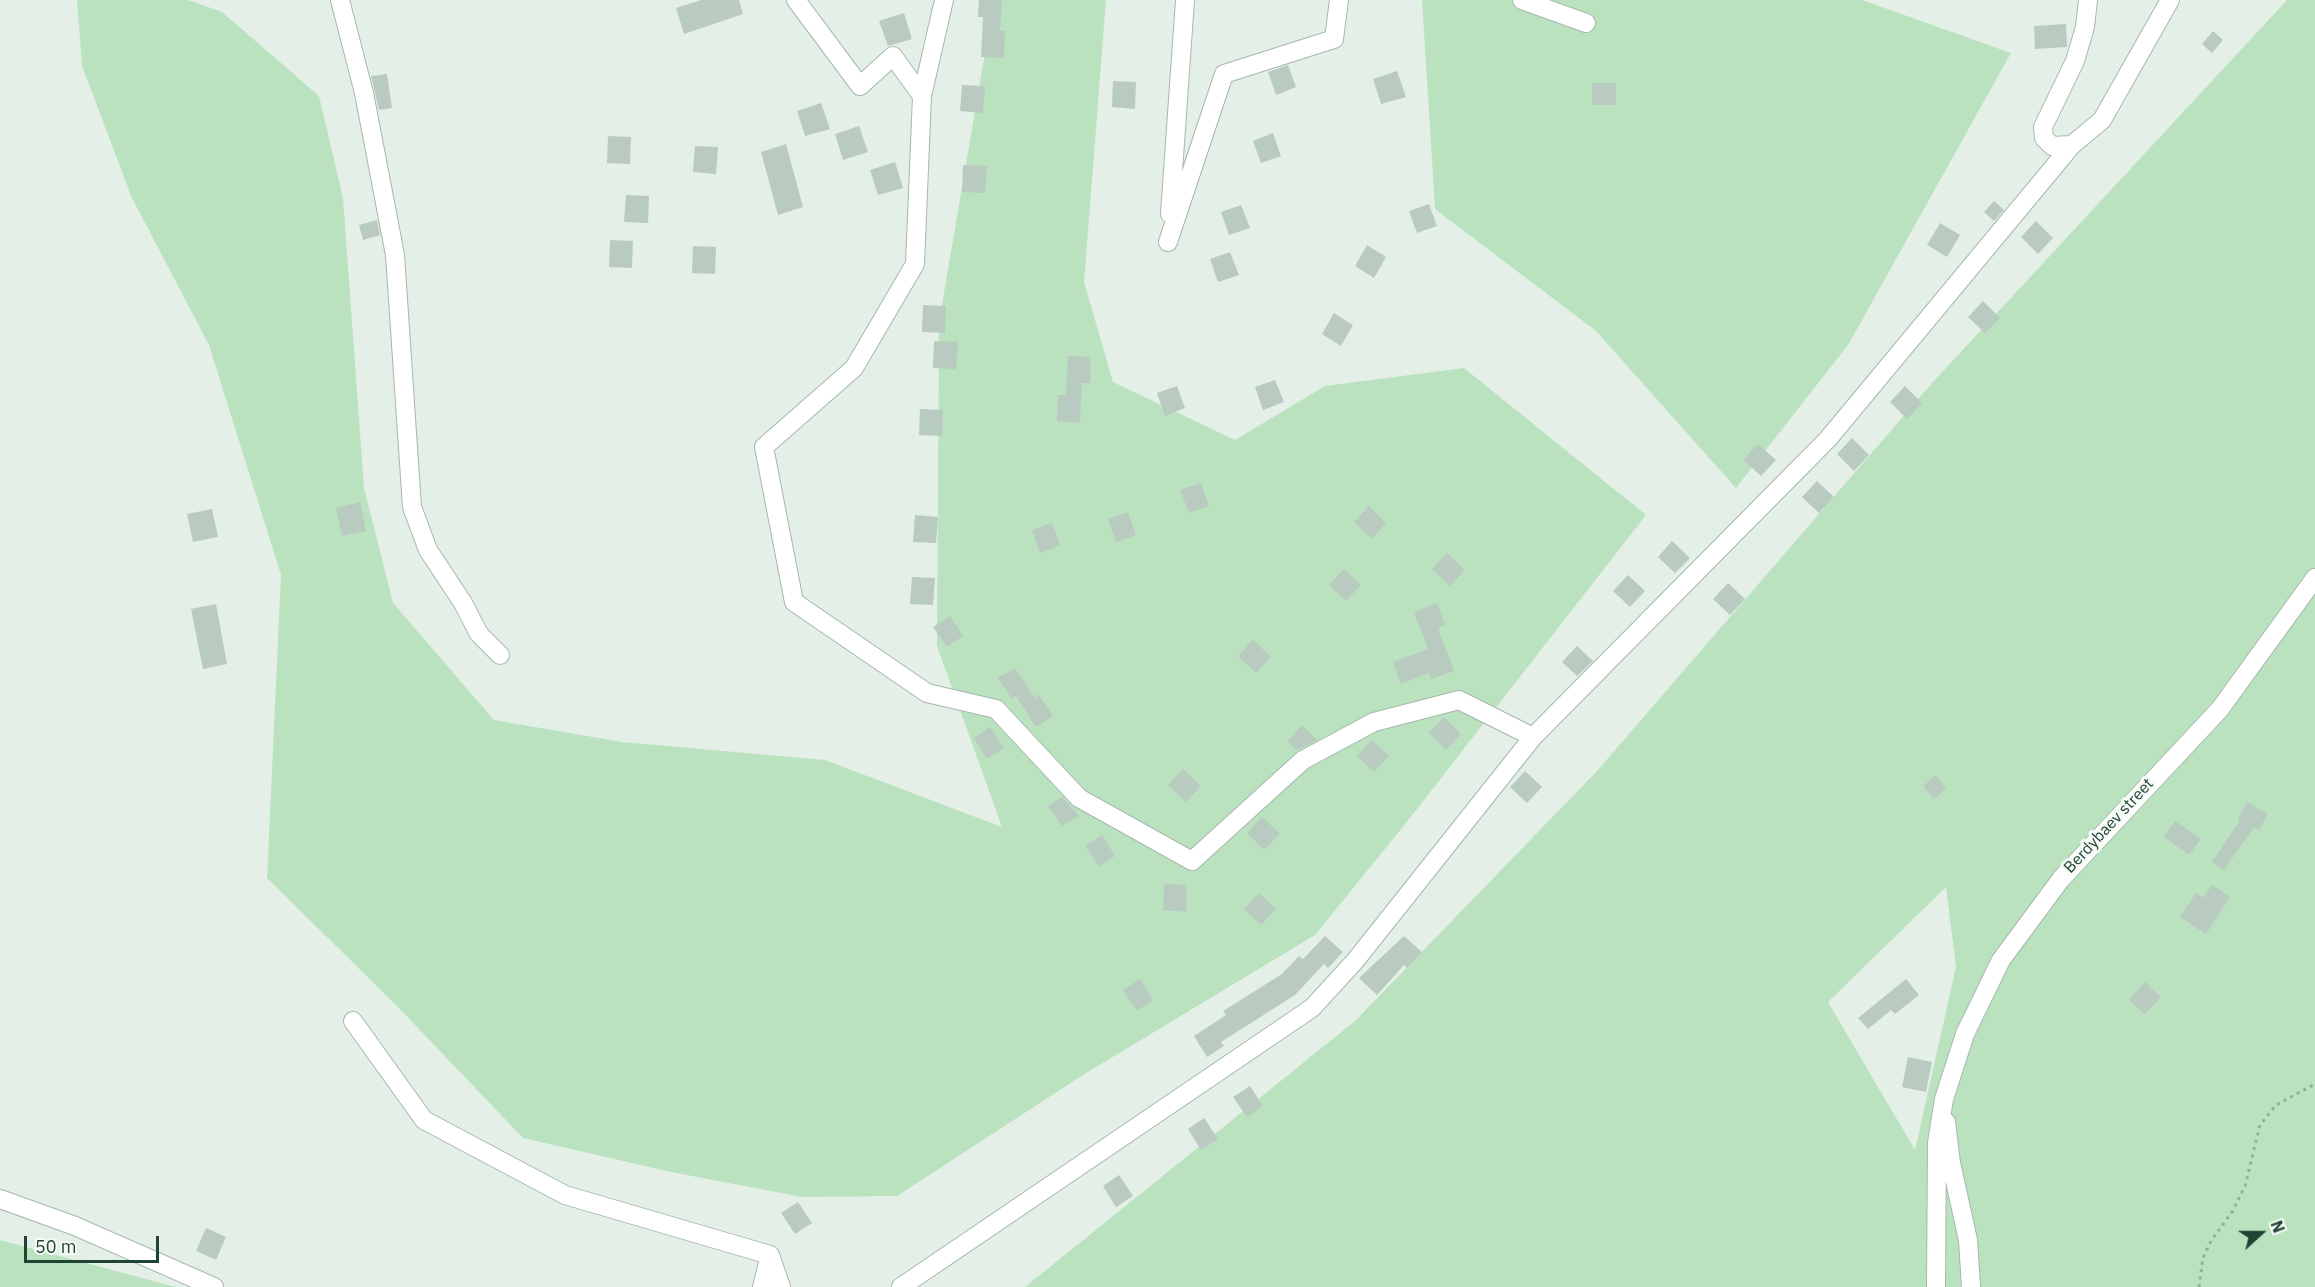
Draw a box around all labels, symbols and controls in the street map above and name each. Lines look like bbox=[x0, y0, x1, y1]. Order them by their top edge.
street label: Berdybaev street bbox=[2060, 775, 2158, 877]
north arrow bbox=[2231, 1203, 2291, 1263]
text: N bbox=[2266, 1218, 2289, 1236]
scale bar bbox=[27, 1224, 162, 1262]
text: 50 m bbox=[35, 1235, 77, 1258]

